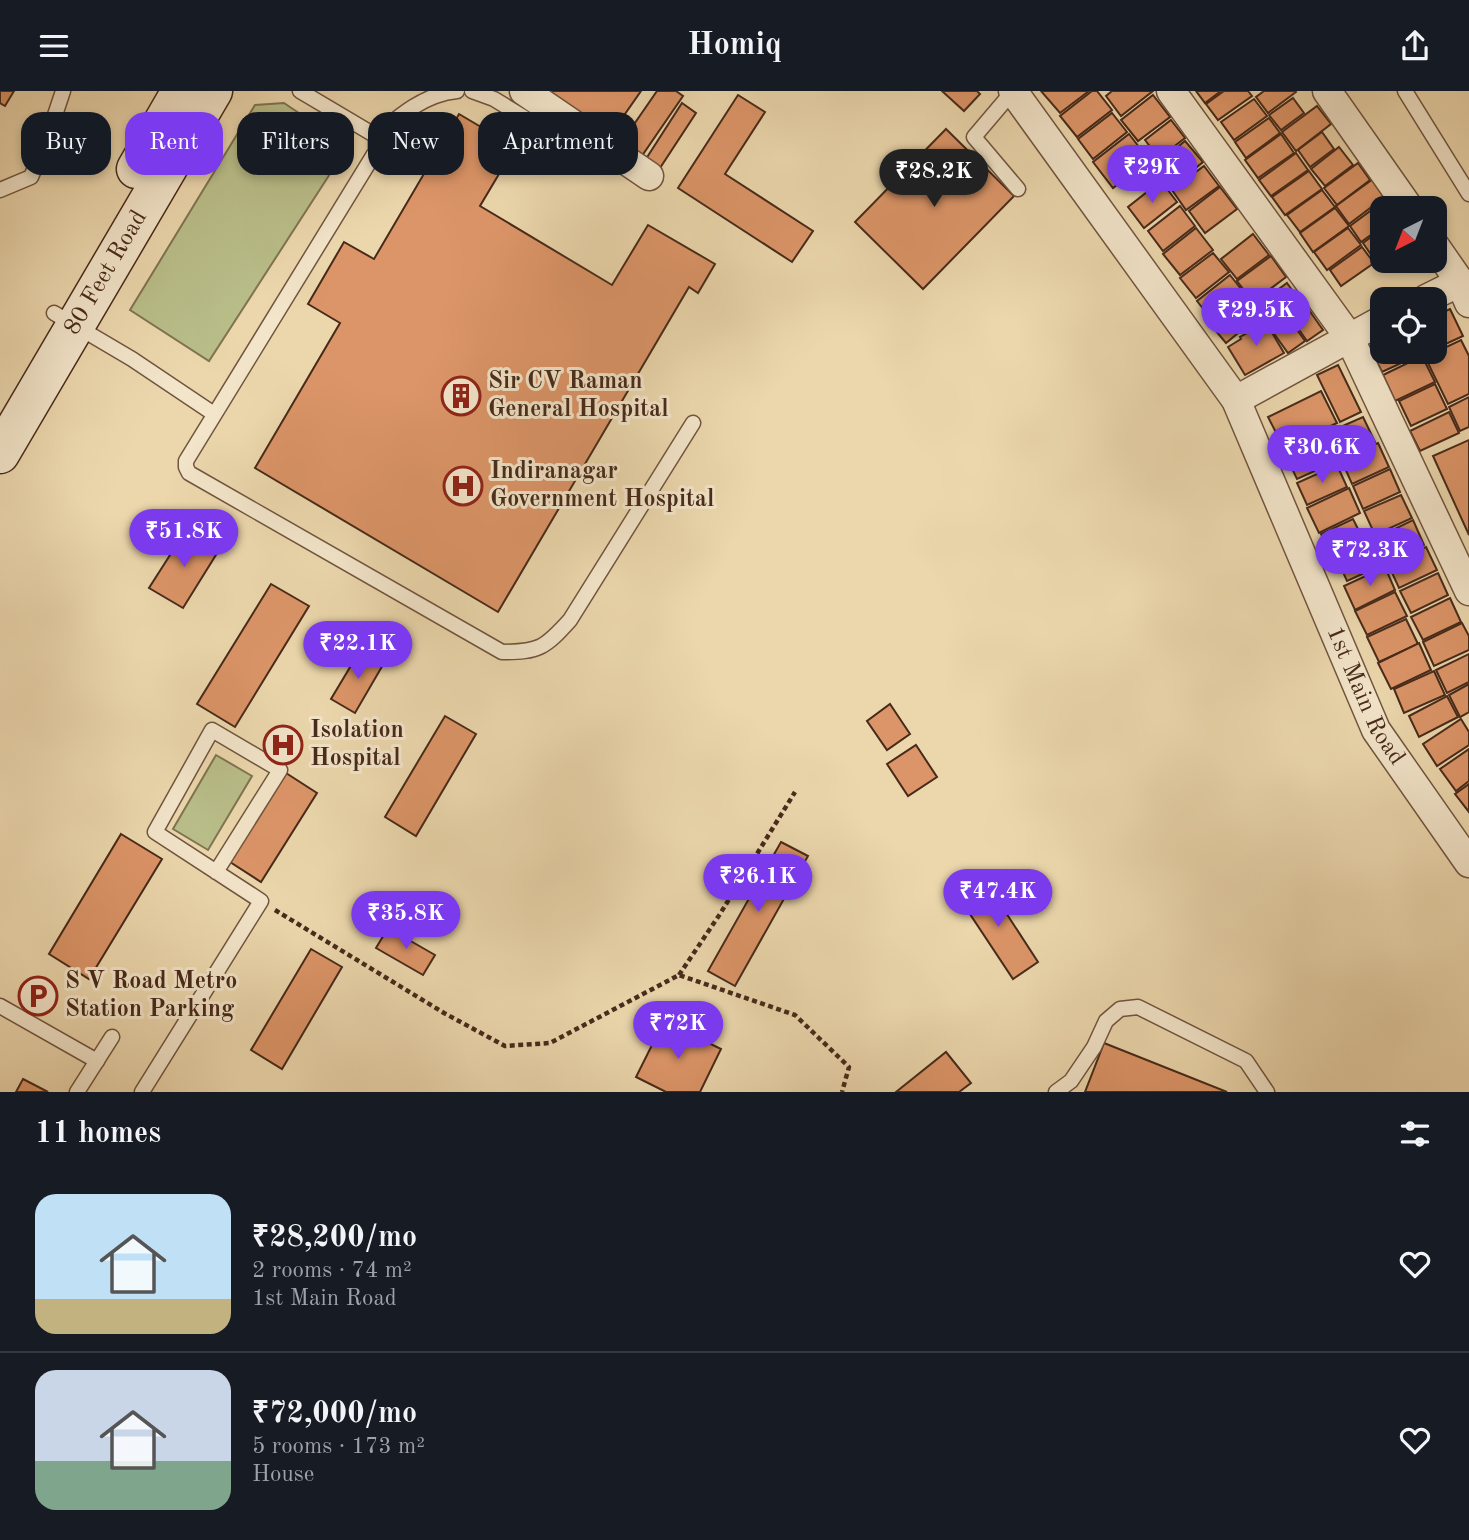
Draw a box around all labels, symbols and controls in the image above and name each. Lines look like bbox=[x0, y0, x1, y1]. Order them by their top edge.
icon: menu bbox=[35, 27, 73, 65]
icon: share bbox=[1396, 27, 1434, 65]
text: Homiq bbox=[687, 30, 782, 62]
chip: Buy bbox=[21, 112, 111, 175]
chip: Rent bbox=[125, 112, 223, 175]
chip: Filters bbox=[237, 112, 354, 175]
chip: New bbox=[368, 112, 464, 175]
chip: Apartment bbox=[478, 112, 638, 175]
pin: ₹29K bbox=[1111, 145, 1193, 205]
pin: ₹28.2K bbox=[877, 149, 991, 209]
text: ₹29K bbox=[1123, 156, 1181, 179]
text: ₹28.2K bbox=[895, 160, 973, 183]
north arrow bbox=[1370, 196, 1447, 273]
map controls bbox=[1370, 196, 1447, 364]
street label: 80 Feet Road bbox=[61, 207, 152, 339]
button: locate bbox=[1370, 287, 1447, 364]
pin: ₹29.5K bbox=[1199, 289, 1313, 348]
text: ₹29.5K bbox=[1217, 299, 1295, 322]
place label: Sir CV Raman General Hospital bbox=[488, 370, 669, 422]
building icon: Sir CV Raman General Hospital bbox=[440, 375, 482, 417]
pin: ₹30.6K bbox=[1265, 425, 1379, 485]
text: ₹30.6K bbox=[1283, 436, 1361, 459]
place label: Indiranagar Government Hospital bbox=[490, 460, 714, 512]
hospital icon: Indiranagar Government Hospital bbox=[442, 465, 484, 507]
pin: ₹51.8K bbox=[127, 510, 241, 569]
text: ₹51.8K bbox=[145, 520, 223, 543]
pin: ₹72.3K bbox=[1313, 529, 1427, 588]
text: ₹72.3K bbox=[1331, 539, 1409, 562]
pin: ₹22.1K bbox=[301, 621, 415, 681]
street label: 1st Main Road bbox=[1322, 623, 1409, 770]
text: ₹22.1K bbox=[319, 632, 397, 655]
place label: Isolation Hospital bbox=[310, 719, 404, 771]
hospital icon: Isolation Hospital bbox=[262, 724, 304, 766]
pin: ₹26.1K bbox=[701, 855, 815, 914]
text: ₹26.1K bbox=[719, 865, 797, 888]
pin: ₹47.4K bbox=[941, 869, 1055, 929]
text: ₹47.4K bbox=[959, 880, 1037, 903]
pin: ₹35.8K bbox=[349, 891, 463, 951]
text: ₹35.8K bbox=[367, 902, 445, 925]
place label: S V Road Metro Station Parking bbox=[65, 970, 237, 1022]
parking icon: S V Road Metro Station Parking bbox=[17, 975, 59, 1017]
pin: ₹72K bbox=[637, 1002, 719, 1061]
text: ₹72K bbox=[649, 1012, 707, 1035]
icon: filters bbox=[1396, 1115, 1434, 1153]
text: 11 homes bbox=[35, 1119, 161, 1149]
icon: home bbox=[91, 1222, 175, 1306]
text: ₹28,200/mo bbox=[252, 1223, 417, 1253]
icon: heart bbox=[1396, 1245, 1434, 1283]
text: 2 rooms · 74 m² bbox=[252, 1259, 412, 1282]
text: 1st Main Road bbox=[252, 1287, 397, 1310]
icon: home bbox=[91, 1398, 175, 1482]
text: ₹72,000/mo bbox=[252, 1399, 417, 1429]
icon: heart bbox=[1396, 1421, 1434, 1459]
text: 5 rooms · 173 m² bbox=[252, 1435, 425, 1458]
text: House bbox=[252, 1463, 314, 1486]

